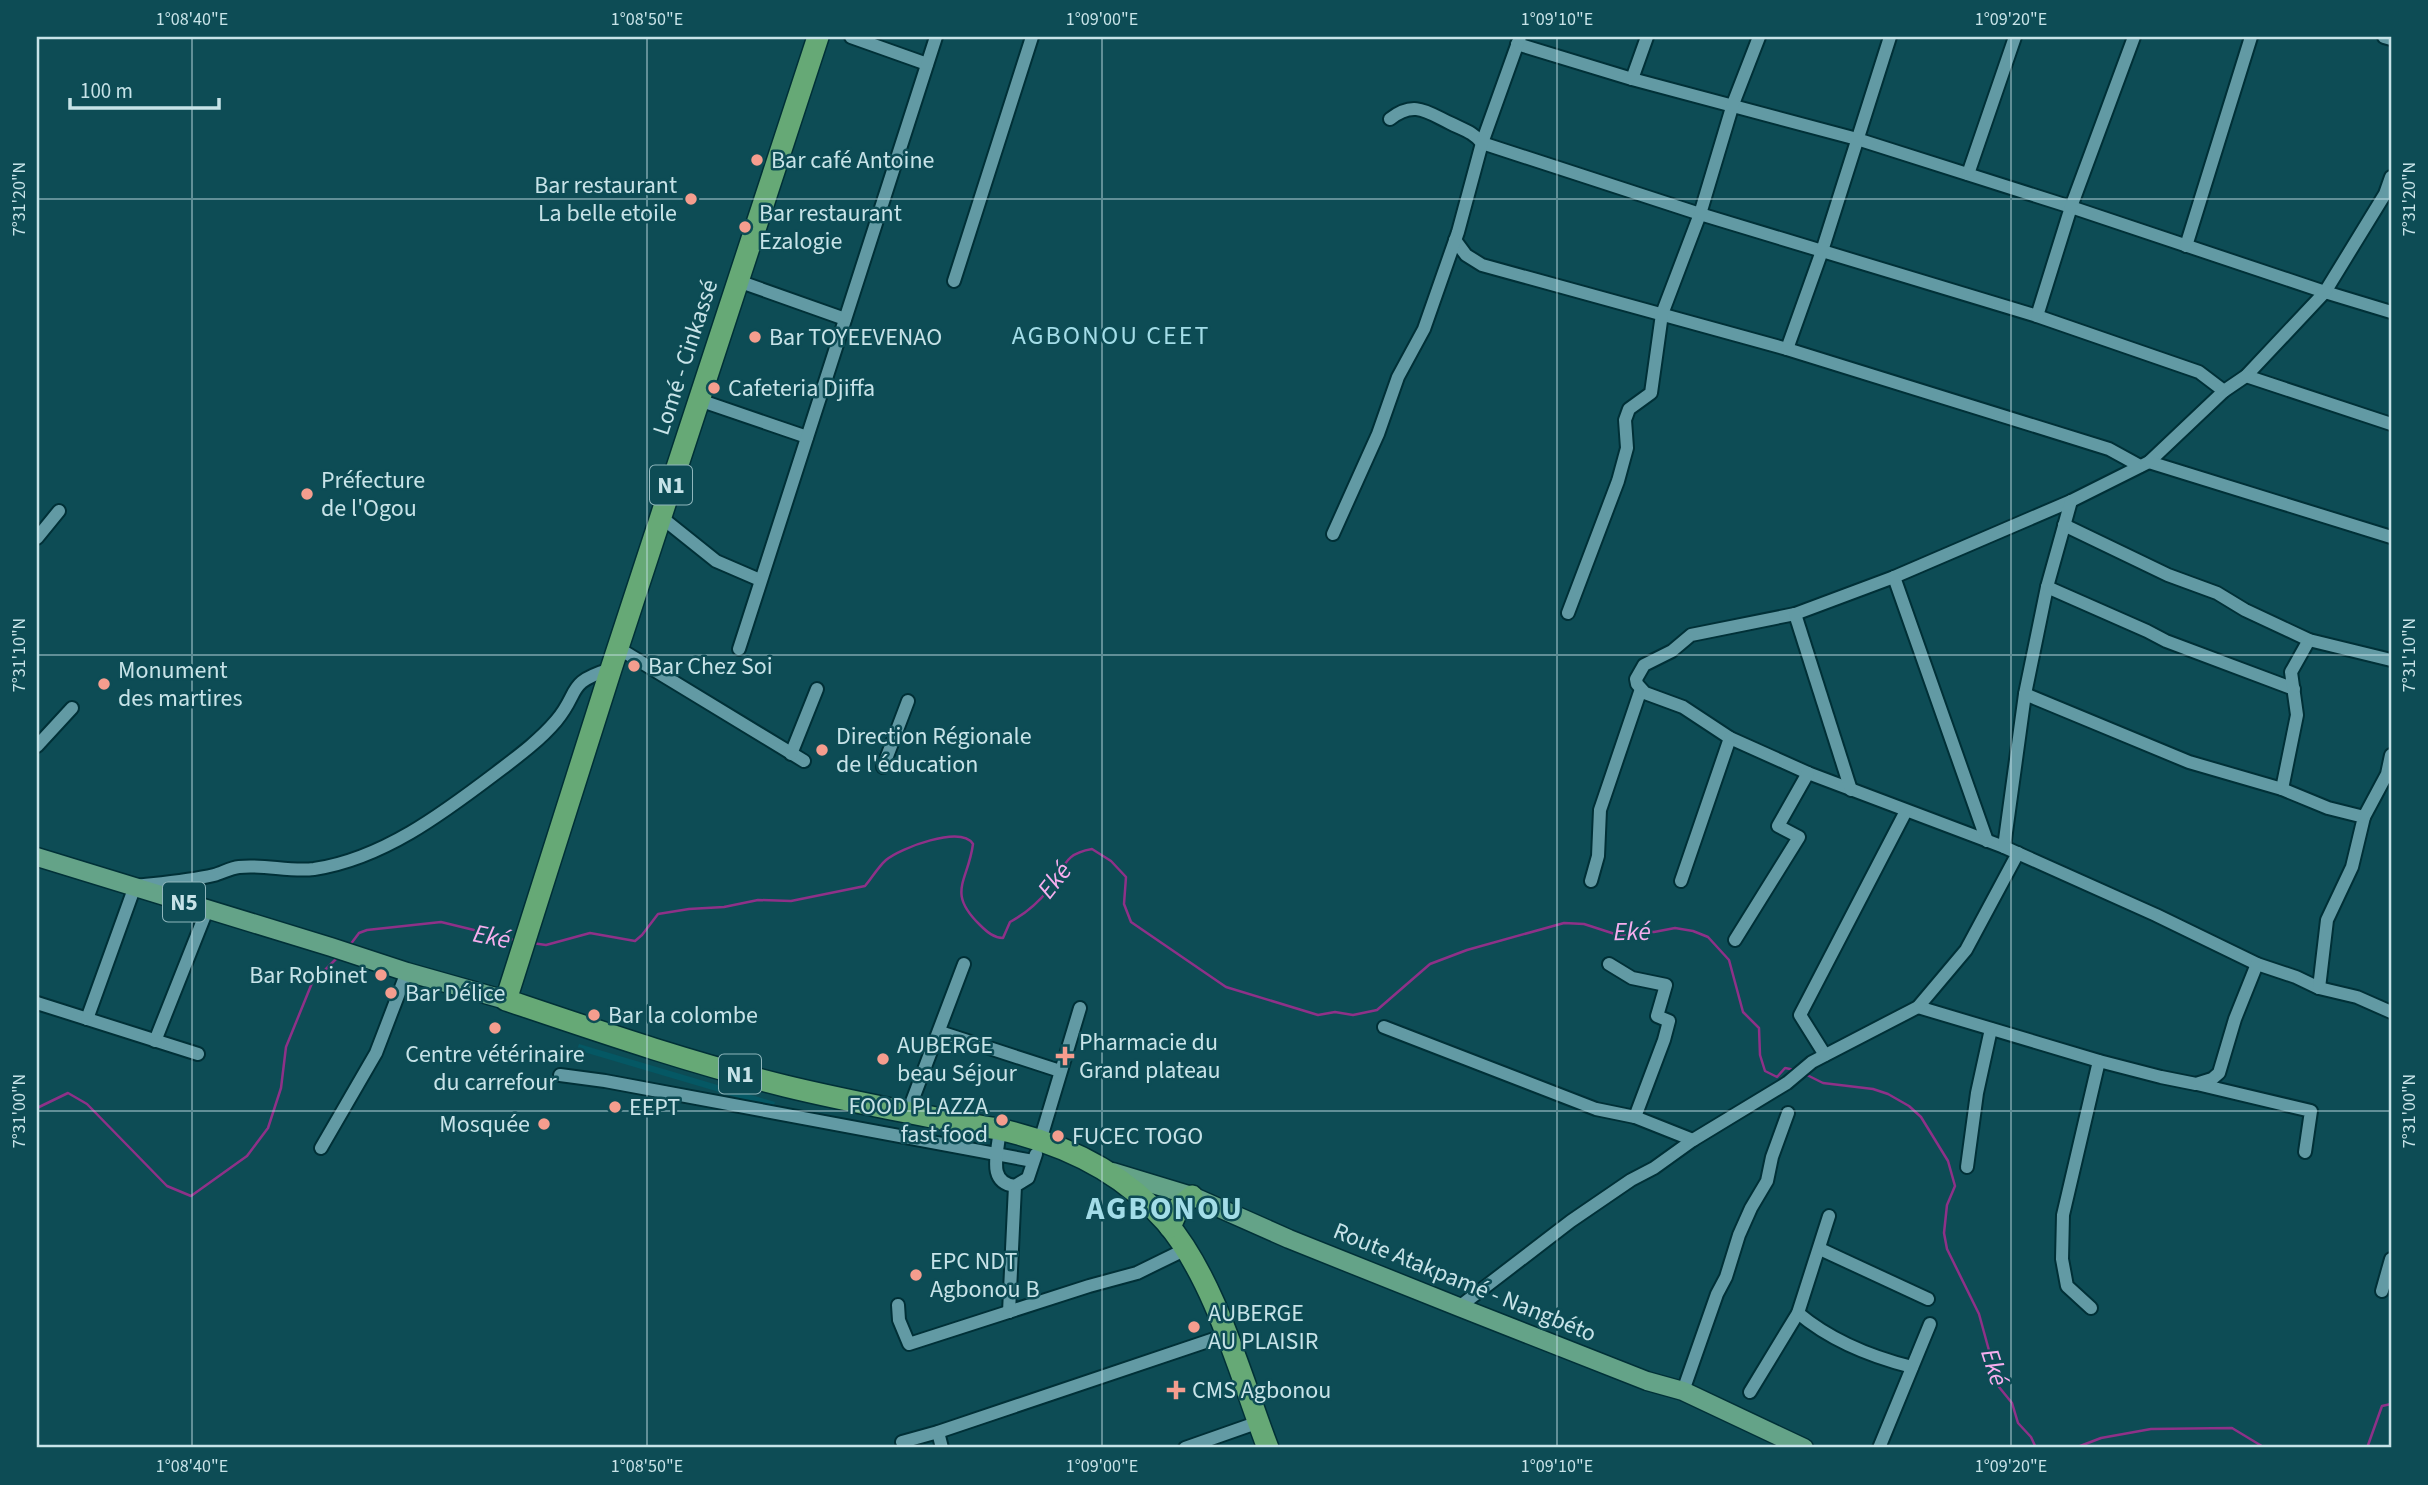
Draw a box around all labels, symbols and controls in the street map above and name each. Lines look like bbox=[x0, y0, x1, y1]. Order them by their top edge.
text: 1°08'40"E bbox=[156, 7, 228, 32]
text: 1°08'50"E bbox=[611, 7, 683, 32]
text: 1°09'00"E bbox=[1066, 7, 1138, 32]
text: 1°09'10"E bbox=[1521, 7, 1593, 32]
text: 1°09'20"E bbox=[1975, 7, 2047, 32]
scale bar bbox=[70, 66, 219, 110]
text: 100 m bbox=[80, 76, 133, 106]
place label: Bar café Antoine bbox=[771, 143, 935, 178]
marker: Bar café Antoine bbox=[749, 152, 765, 168]
text: 7°31'20"N bbox=[7, 162, 32, 236]
text: 7°31'20"N bbox=[2397, 162, 2422, 236]
place label: Bar restaurant La belle etoile bbox=[534, 168, 677, 231]
marker: Bar restaurant La belle etoile bbox=[683, 191, 699, 207]
place label: Bar restaurant Ezalogie bbox=[759, 196, 902, 259]
marker: Bar restaurant Ezalogie bbox=[737, 219, 753, 235]
street label: Lomé - Cinkassé bbox=[644, 275, 727, 439]
district label: AGBONOU CEET bbox=[1012, 317, 1210, 354]
place label: Bar TOYEEVENAO bbox=[769, 320, 942, 355]
marker: Bar TOYEEVENAO bbox=[747, 329, 763, 345]
place label: Cafeteria Djiffa bbox=[728, 371, 875, 406]
marker: Cafeteria Djiffa bbox=[706, 380, 722, 396]
place label: Préfecture de l'Ogou bbox=[321, 463, 425, 526]
road number: N1 bbox=[650, 466, 692, 505]
marker: Préfecture de l'Ogou bbox=[299, 486, 315, 502]
text: 7°31'10"N bbox=[7, 618, 32, 692]
text: 7°31'10"N bbox=[2397, 618, 2422, 692]
place label: Bar Chez Soi bbox=[648, 649, 773, 684]
place label: Monument des martires bbox=[118, 653, 242, 716]
marker: Bar Chez Soi bbox=[626, 658, 642, 674]
marker: Monument des martires bbox=[96, 676, 112, 692]
place label: Direction Régionale de l'éducation bbox=[836, 719, 1032, 782]
marker: Direction Régionale de l'éducation bbox=[814, 742, 830, 758]
water label: Eké bbox=[1028, 854, 1081, 906]
road number: N5 bbox=[163, 882, 205, 922]
water label: Eké bbox=[1613, 913, 1652, 950]
water label: Eké bbox=[470, 914, 515, 959]
place label: Bar Robinet bbox=[249, 958, 367, 993]
marker: Bar Robinet bbox=[373, 967, 389, 983]
place label: Bar Délice bbox=[405, 976, 505, 1011]
marker: Bar Délice bbox=[383, 985, 399, 1001]
place label: Bar la colombe bbox=[608, 998, 758, 1033]
marker: Bar la colombe bbox=[586, 1007, 602, 1023]
marker: Centre vétérinaire du carrefour bbox=[487, 1020, 503, 1036]
place label: Pharmacie du Grand plateau bbox=[1079, 1025, 1221, 1088]
place label: AUBERGE beau Séjour bbox=[897, 1028, 1018, 1091]
place label: Centre vétérinaire du carrefour bbox=[405, 1037, 585, 1100]
marker: Pharmacie du Grand plateau bbox=[1057, 1048, 1073, 1064]
marker: AUBERGE beau Séjour bbox=[875, 1051, 891, 1067]
road number: N1 bbox=[719, 1054, 761, 1093]
text: 7°31'00"N bbox=[7, 1074, 32, 1148]
text: 7°31'00"N bbox=[2397, 1074, 2422, 1148]
place label: FOOD PLAZZA fast food bbox=[848, 1089, 988, 1152]
place label: EEPT bbox=[629, 1090, 680, 1125]
marker: EEPT bbox=[607, 1099, 623, 1115]
place label: Mosquée bbox=[439, 1107, 530, 1142]
marker: FOOD PLAZZA fast food bbox=[994, 1112, 1010, 1128]
marker: Mosquée bbox=[536, 1116, 552, 1132]
place label: FUCEC TOGO bbox=[1072, 1119, 1203, 1154]
marker: FUCEC TOGO bbox=[1050, 1128, 1066, 1144]
district label: AGBONOU bbox=[1085, 1186, 1244, 1232]
street label: Route Atakpamé - Nangbéto bbox=[1328, 1214, 1602, 1351]
place label: EPC NDT Agbonou B bbox=[930, 1244, 1040, 1307]
marker: EPC NDT Agbonou B bbox=[908, 1267, 924, 1283]
place label: AUBERGE AU PLAISIR bbox=[1208, 1296, 1319, 1359]
marker: AUBERGE AU PLAISIR bbox=[1186, 1319, 1202, 1335]
water label: Eké bbox=[1971, 1344, 2018, 1391]
place label: CMS Agbonou bbox=[1192, 1373, 1331, 1408]
marker: CMS Agbonou bbox=[1166, 1380, 1186, 1400]
text: 1°08'40"E bbox=[156, 1454, 228, 1479]
text: 1°08'50"E bbox=[611, 1454, 683, 1479]
text: 1°09'00"E bbox=[1066, 1454, 1138, 1479]
text: 1°09'10"E bbox=[1521, 1454, 1593, 1479]
text: 1°09'20"E bbox=[1975, 1454, 2047, 1479]

